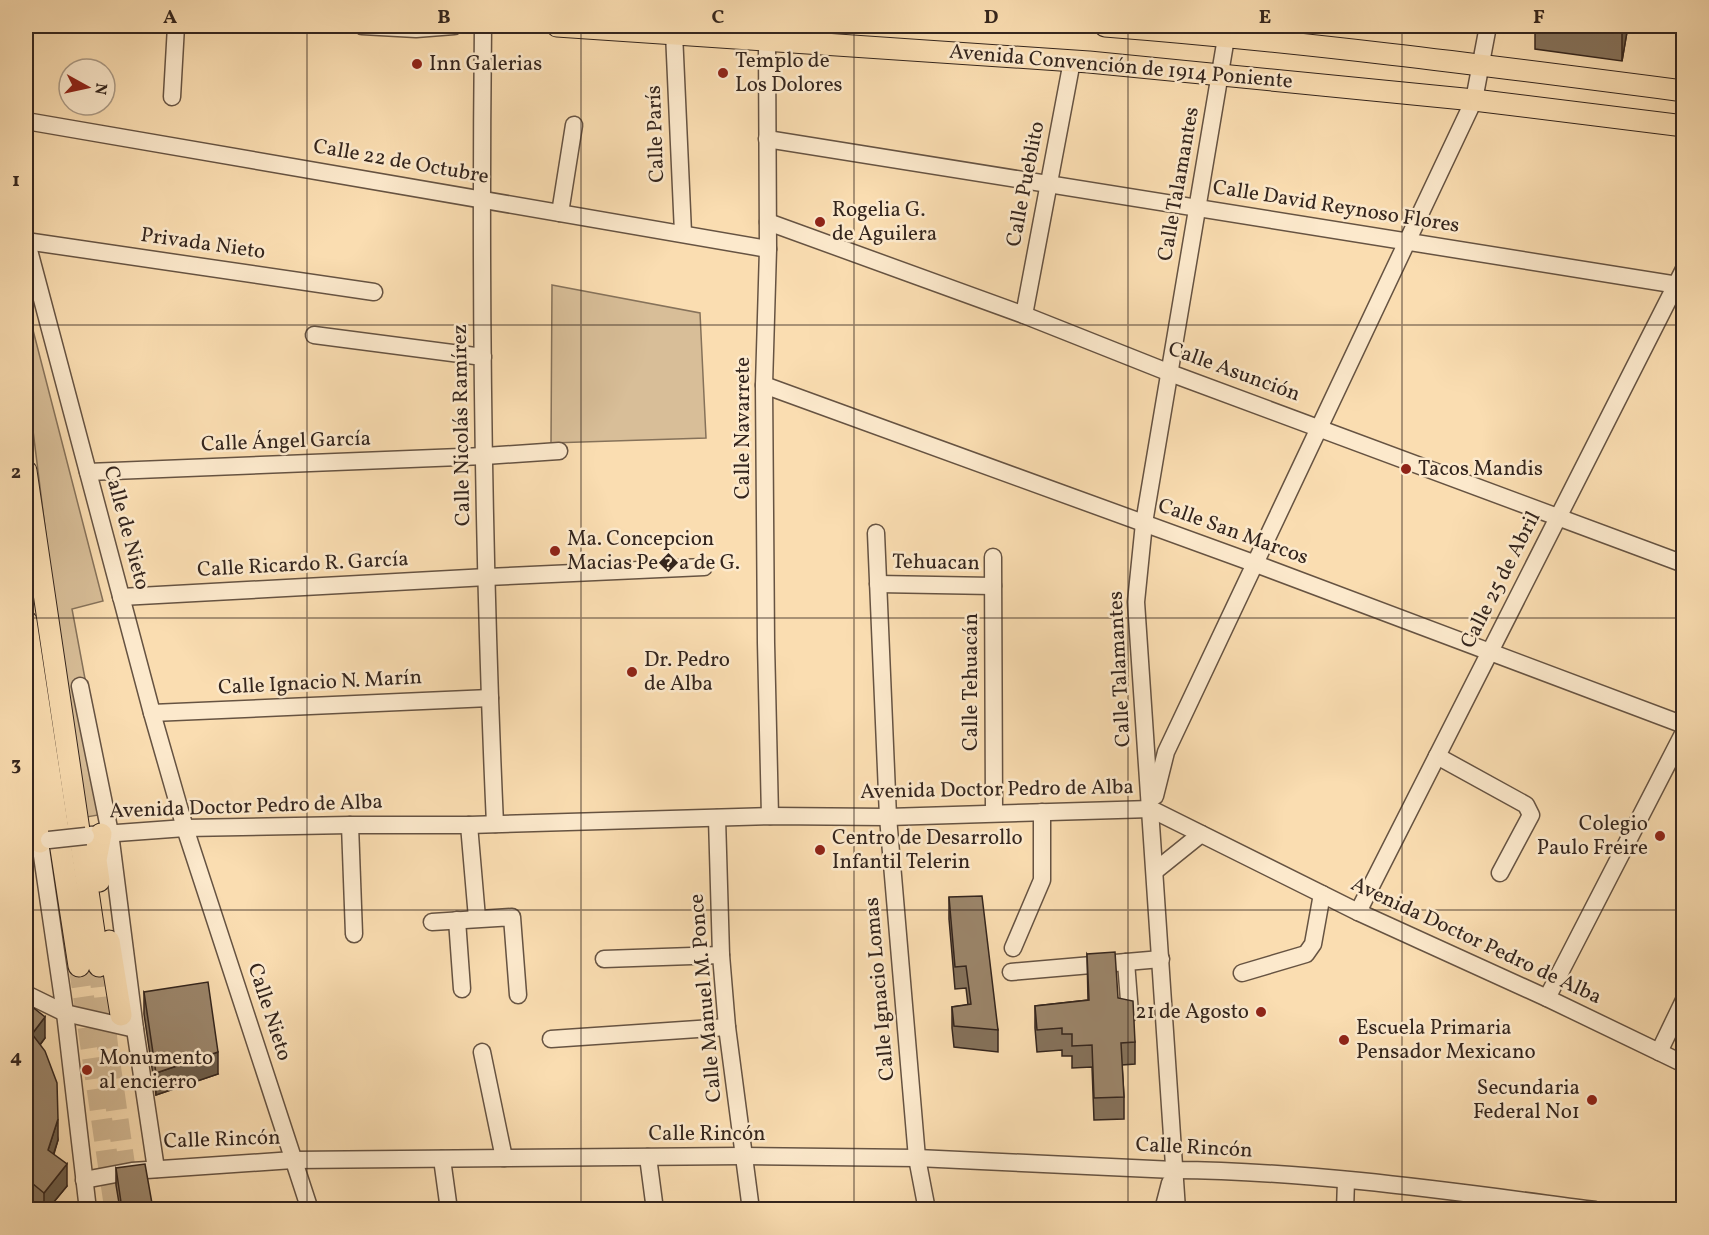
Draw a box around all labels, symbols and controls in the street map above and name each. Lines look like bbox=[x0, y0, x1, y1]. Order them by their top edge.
text: A bbox=[163, 4, 177, 32]
text: B bbox=[437, 4, 451, 32]
text: C bbox=[712, 4, 725, 32]
text: D bbox=[984, 4, 998, 32]
text: E bbox=[1259, 4, 1271, 32]
text: F bbox=[1533, 4, 1545, 32]
street label: Avenida Convención de 1914 Poniente bbox=[948, 38, 1294, 96]
place label: Templo de Los Dolores bbox=[735, 47, 843, 100]
place label: Inn Galerias bbox=[429, 50, 542, 79]
north arrow bbox=[57, 57, 117, 117]
marker: Inn Galerias bbox=[410, 57, 424, 71]
marker: Templo de Los Dolores bbox=[716, 66, 730, 80]
text: N bbox=[88, 82, 112, 96]
street label: Calle París bbox=[640, 85, 672, 183]
street label: Calle Talamantes bbox=[1151, 105, 1207, 263]
street label: Calle Pueblito bbox=[1000, 119, 1052, 249]
street label: Calle 22 de Octubre bbox=[311, 132, 491, 192]
text: 1 bbox=[12, 167, 20, 195]
street label: Calle David Reynoso Flores bbox=[1210, 173, 1462, 241]
place label: Rogelia G. de Aguilera bbox=[832, 196, 937, 249]
marker: Rogelia G. de Aguilera bbox=[813, 215, 827, 229]
street label: Privada Nieto bbox=[139, 221, 267, 267]
street label: Calle Nicolás Ramírez bbox=[446, 324, 478, 526]
street label: Calle Asunción bbox=[1164, 335, 1304, 409]
street label: Calle Navarrete bbox=[729, 357, 758, 499]
street label: Calle Ángel García bbox=[200, 425, 372, 459]
place label: Tacos Mandis bbox=[1418, 455, 1543, 484]
text: 2 bbox=[11, 459, 21, 487]
marker: Tacos Mandis bbox=[1399, 462, 1413, 476]
street label: Calle de Nieto bbox=[96, 463, 156, 593]
street label: Calle San Marcos bbox=[1154, 491, 1312, 573]
street label: Calle 25 de Abril bbox=[1454, 507, 1548, 653]
place label: Ma. Concepcion Macias Pe�a de G. bbox=[567, 525, 740, 578]
marker: Ma. Concepcion Macias Pe�a de G. bbox=[548, 544, 562, 558]
street label: Calle Ricardo R. García bbox=[197, 545, 409, 585]
street label: Tehuacan bbox=[892, 548, 980, 578]
street label: Calle Talamantes bbox=[1101, 590, 1139, 748]
street label: Calle Tehuacán bbox=[957, 613, 986, 751]
place label: Dr. Pedro de Alba bbox=[644, 646, 730, 699]
street label: Calle Ignacio N. Marín bbox=[217, 663, 423, 703]
marker: Dr. Pedro de Alba bbox=[625, 665, 639, 679]
text: 3 bbox=[11, 751, 21, 779]
street label: Avenida Doctor Pedro de Alba bbox=[860, 773, 1134, 807]
street label: Avenida Doctor Pedro de Alba bbox=[109, 788, 383, 826]
place label: Colegio Paulo Freire bbox=[1537, 810, 1648, 863]
place label: Centro de Desarrollo Infantil Telerin bbox=[832, 824, 1023, 877]
marker: Colegio Paulo Freire bbox=[1653, 829, 1667, 843]
marker: Centro de Desarrollo Infantil Telerin bbox=[813, 843, 827, 857]
street label: Avenida Doctor Pedro de Alba bbox=[1346, 870, 1606, 1012]
street label: Calle Manuel M. Ponce bbox=[682, 892, 730, 1103]
street label: Calle Ignacio Lomas bbox=[858, 896, 902, 1082]
street label: Calle Nieto bbox=[240, 959, 298, 1065]
place label: 21 de Agosto bbox=[1135, 998, 1249, 1027]
marker: 21 de Agosto bbox=[1254, 1005, 1268, 1019]
place label: Escuela Primaria Pensador Mexicano bbox=[1356, 1014, 1536, 1067]
marker: Escuela Primaria Pensador Mexicano bbox=[1337, 1033, 1351, 1047]
text: 4 bbox=[10, 1044, 22, 1072]
place label: Monumento al encierro bbox=[99, 1044, 213, 1097]
marker: Monumento al encierro bbox=[80, 1063, 94, 1077]
place label: Secundaria Federal No1 bbox=[1473, 1074, 1580, 1127]
marker: Secundaria Federal No1 bbox=[1585, 1093, 1599, 1107]
street label: Calle Rincón bbox=[648, 1120, 766, 1149]
street label: Calle Rincón bbox=[163, 1123, 281, 1157]
street label: Calle Rincón bbox=[1135, 1130, 1253, 1166]

